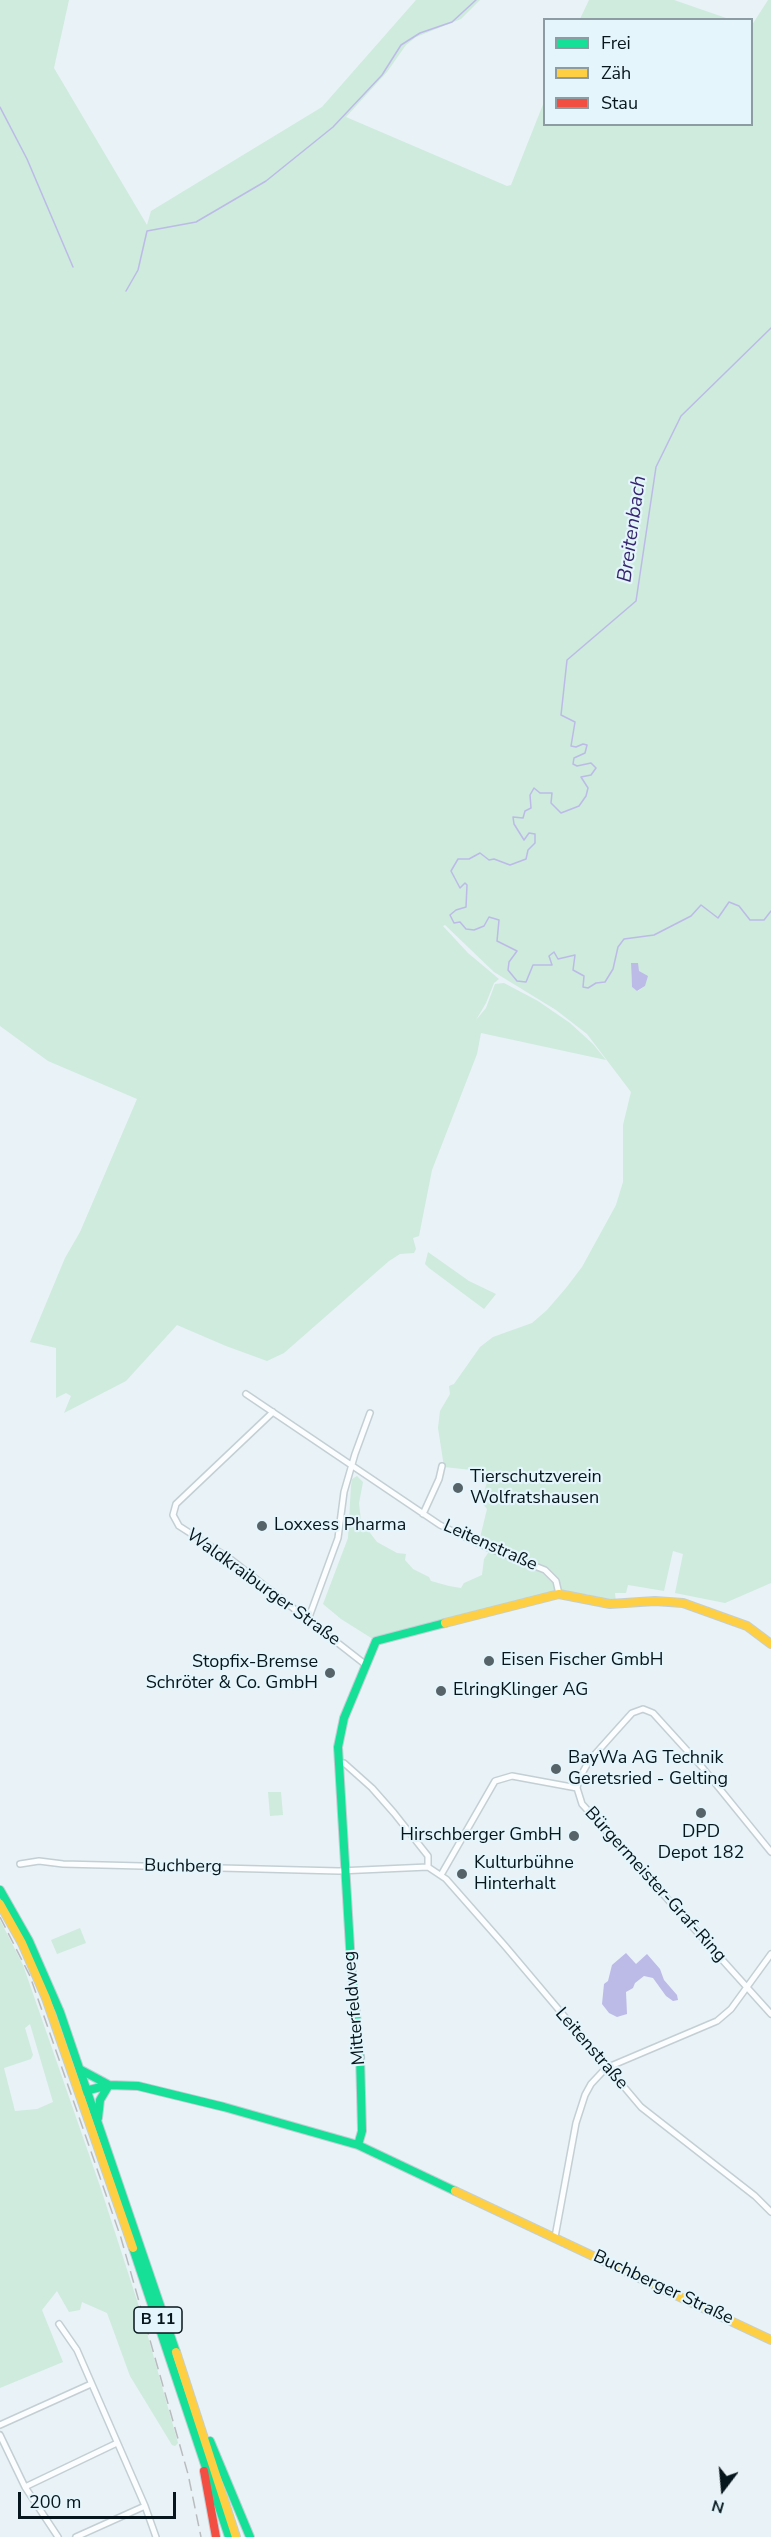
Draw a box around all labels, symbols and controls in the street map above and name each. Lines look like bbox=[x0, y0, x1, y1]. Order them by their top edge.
legend bbox=[543, 18, 753, 126]
text: Frei bbox=[601, 31, 631, 55]
text: Zäh bbox=[601, 61, 631, 85]
text: Stau bbox=[601, 91, 638, 115]
water label: Breitenbach bbox=[614, 474, 652, 584]
place label: Tierschutzverein Wolfratshausen bbox=[470, 1467, 602, 1510]
marker: Tierschutzverein Wolfratshausen bbox=[451, 1481, 465, 1495]
place label: Loxxess Pharma bbox=[274, 1515, 406, 1537]
street label: Leitenstraße bbox=[440, 1516, 540, 1576]
marker: Loxxess Pharma bbox=[255, 1519, 269, 1533]
street label: Waldkraiburger Straße bbox=[182, 1525, 344, 1651]
place label: Eisen Fischer GmbH bbox=[501, 1650, 663, 1672]
place label: Stopfix-Bremse Schröter & Co. GmbH bbox=[146, 1652, 318, 1694]
marker: Eisen Fischer GmbH bbox=[482, 1654, 496, 1668]
marker: Stopfix-Bremse Schröter & Co. GmbH bbox=[323, 1666, 337, 1680]
place label: ElringKlinger AG bbox=[453, 1680, 588, 1702]
marker: ElringKlinger AG bbox=[434, 1684, 448, 1698]
place label: BayWa AG Technik Geretsried - Gelting bbox=[568, 1748, 728, 1790]
marker: BayWa AG Technik Geretsried - Gelting bbox=[549, 1762, 563, 1776]
street label: Bürgermeister-Graf-Ring bbox=[579, 1803, 731, 1967]
marker: DPD Depot 182 bbox=[694, 1806, 708, 1820]
place label: DPD Depot 182 bbox=[658, 1822, 744, 1864]
place label: Hirschberger GmbH bbox=[400, 1825, 562, 1847]
marker: Hirschberger GmbH bbox=[567, 1829, 581, 1843]
place label: Kulturbühne Hinterhalt bbox=[474, 1853, 574, 1896]
street label: Buchberg bbox=[144, 1856, 222, 1878]
marker: Kulturbühne Hinterhalt bbox=[455, 1867, 469, 1881]
street label: Mitterfeldweg bbox=[339, 1950, 371, 2066]
street label: Leitenstraße bbox=[550, 2004, 632, 2094]
street label: Buchberger Straße bbox=[589, 2246, 737, 2330]
road number: B 11 bbox=[134, 2307, 182, 2333]
north arrow bbox=[693, 2459, 753, 2519]
scale bar bbox=[21, 2480, 178, 2518]
text: 200 m bbox=[29, 2490, 81, 2514]
text: N bbox=[709, 2494, 727, 2519]

